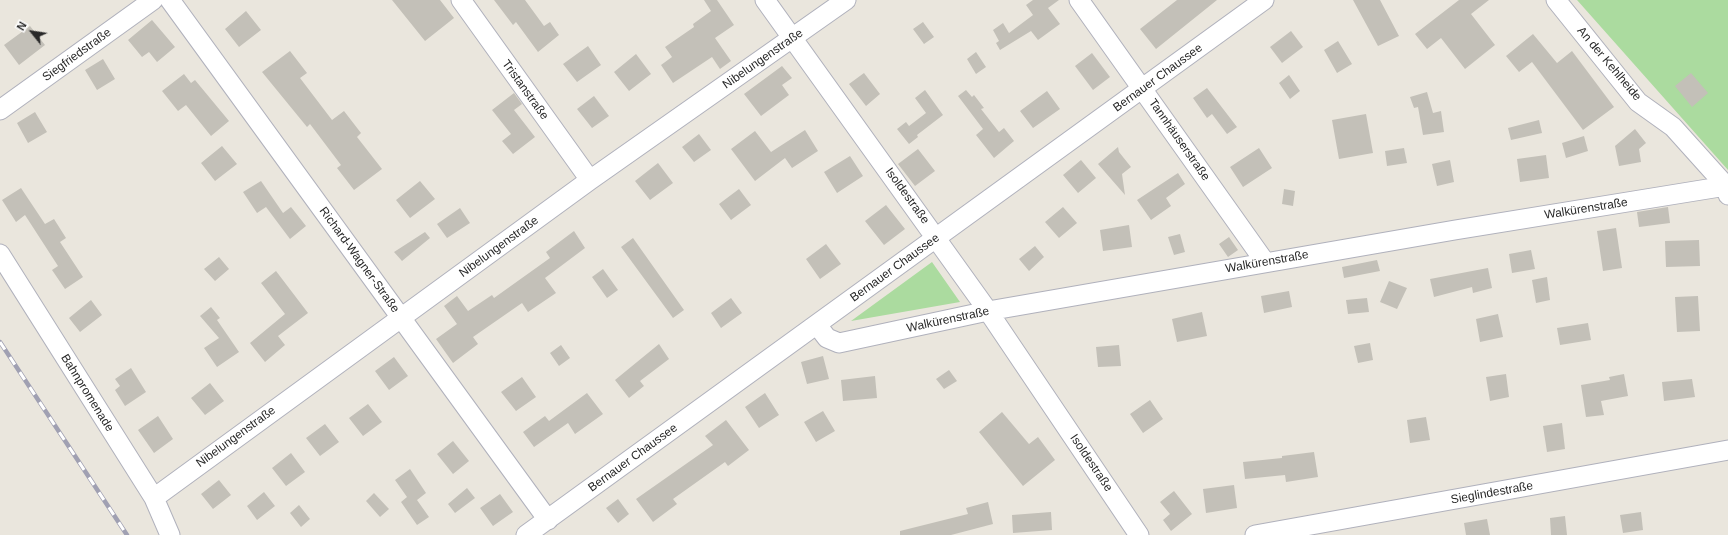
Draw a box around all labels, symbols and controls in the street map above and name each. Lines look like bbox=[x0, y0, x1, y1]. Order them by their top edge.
north arrow bbox=[12, 12, 52, 52]
text: N bbox=[14, 20, 29, 32]
street label: An der Kehlheide bbox=[1574, 24, 1644, 104]
street label: Siegfriedstraße bbox=[40, 25, 114, 85]
street label: Nibelungenstraße bbox=[720, 26, 806, 92]
street label: Bernauer Chaussee bbox=[1111, 41, 1205, 115]
street label: Tristanstraße bbox=[499, 57, 551, 123]
street label: Tannhäuserstraße bbox=[1145, 96, 1213, 184]
street label: Isoldestraße bbox=[882, 165, 932, 227]
street label: Walkürenstraße bbox=[1543, 195, 1629, 223]
street label: Richard-Wagner-Straße bbox=[316, 204, 402, 316]
street label: Nibelungenstraße bbox=[456, 213, 542, 281]
street label: Bernauer Chaussee bbox=[848, 231, 942, 305]
street label: Walkürenstraße bbox=[1224, 248, 1310, 276]
street label: Walkürenstraße bbox=[905, 304, 991, 336]
street label: Bahnpromenade bbox=[57, 352, 117, 434]
street label: Nibelungenstraße bbox=[193, 403, 279, 471]
street label: Bernauer Chaussee bbox=[586, 421, 680, 495]
street label: Isoldestraße bbox=[1067, 432, 1115, 494]
street label: Sieglindestraße bbox=[1450, 479, 1534, 507]

